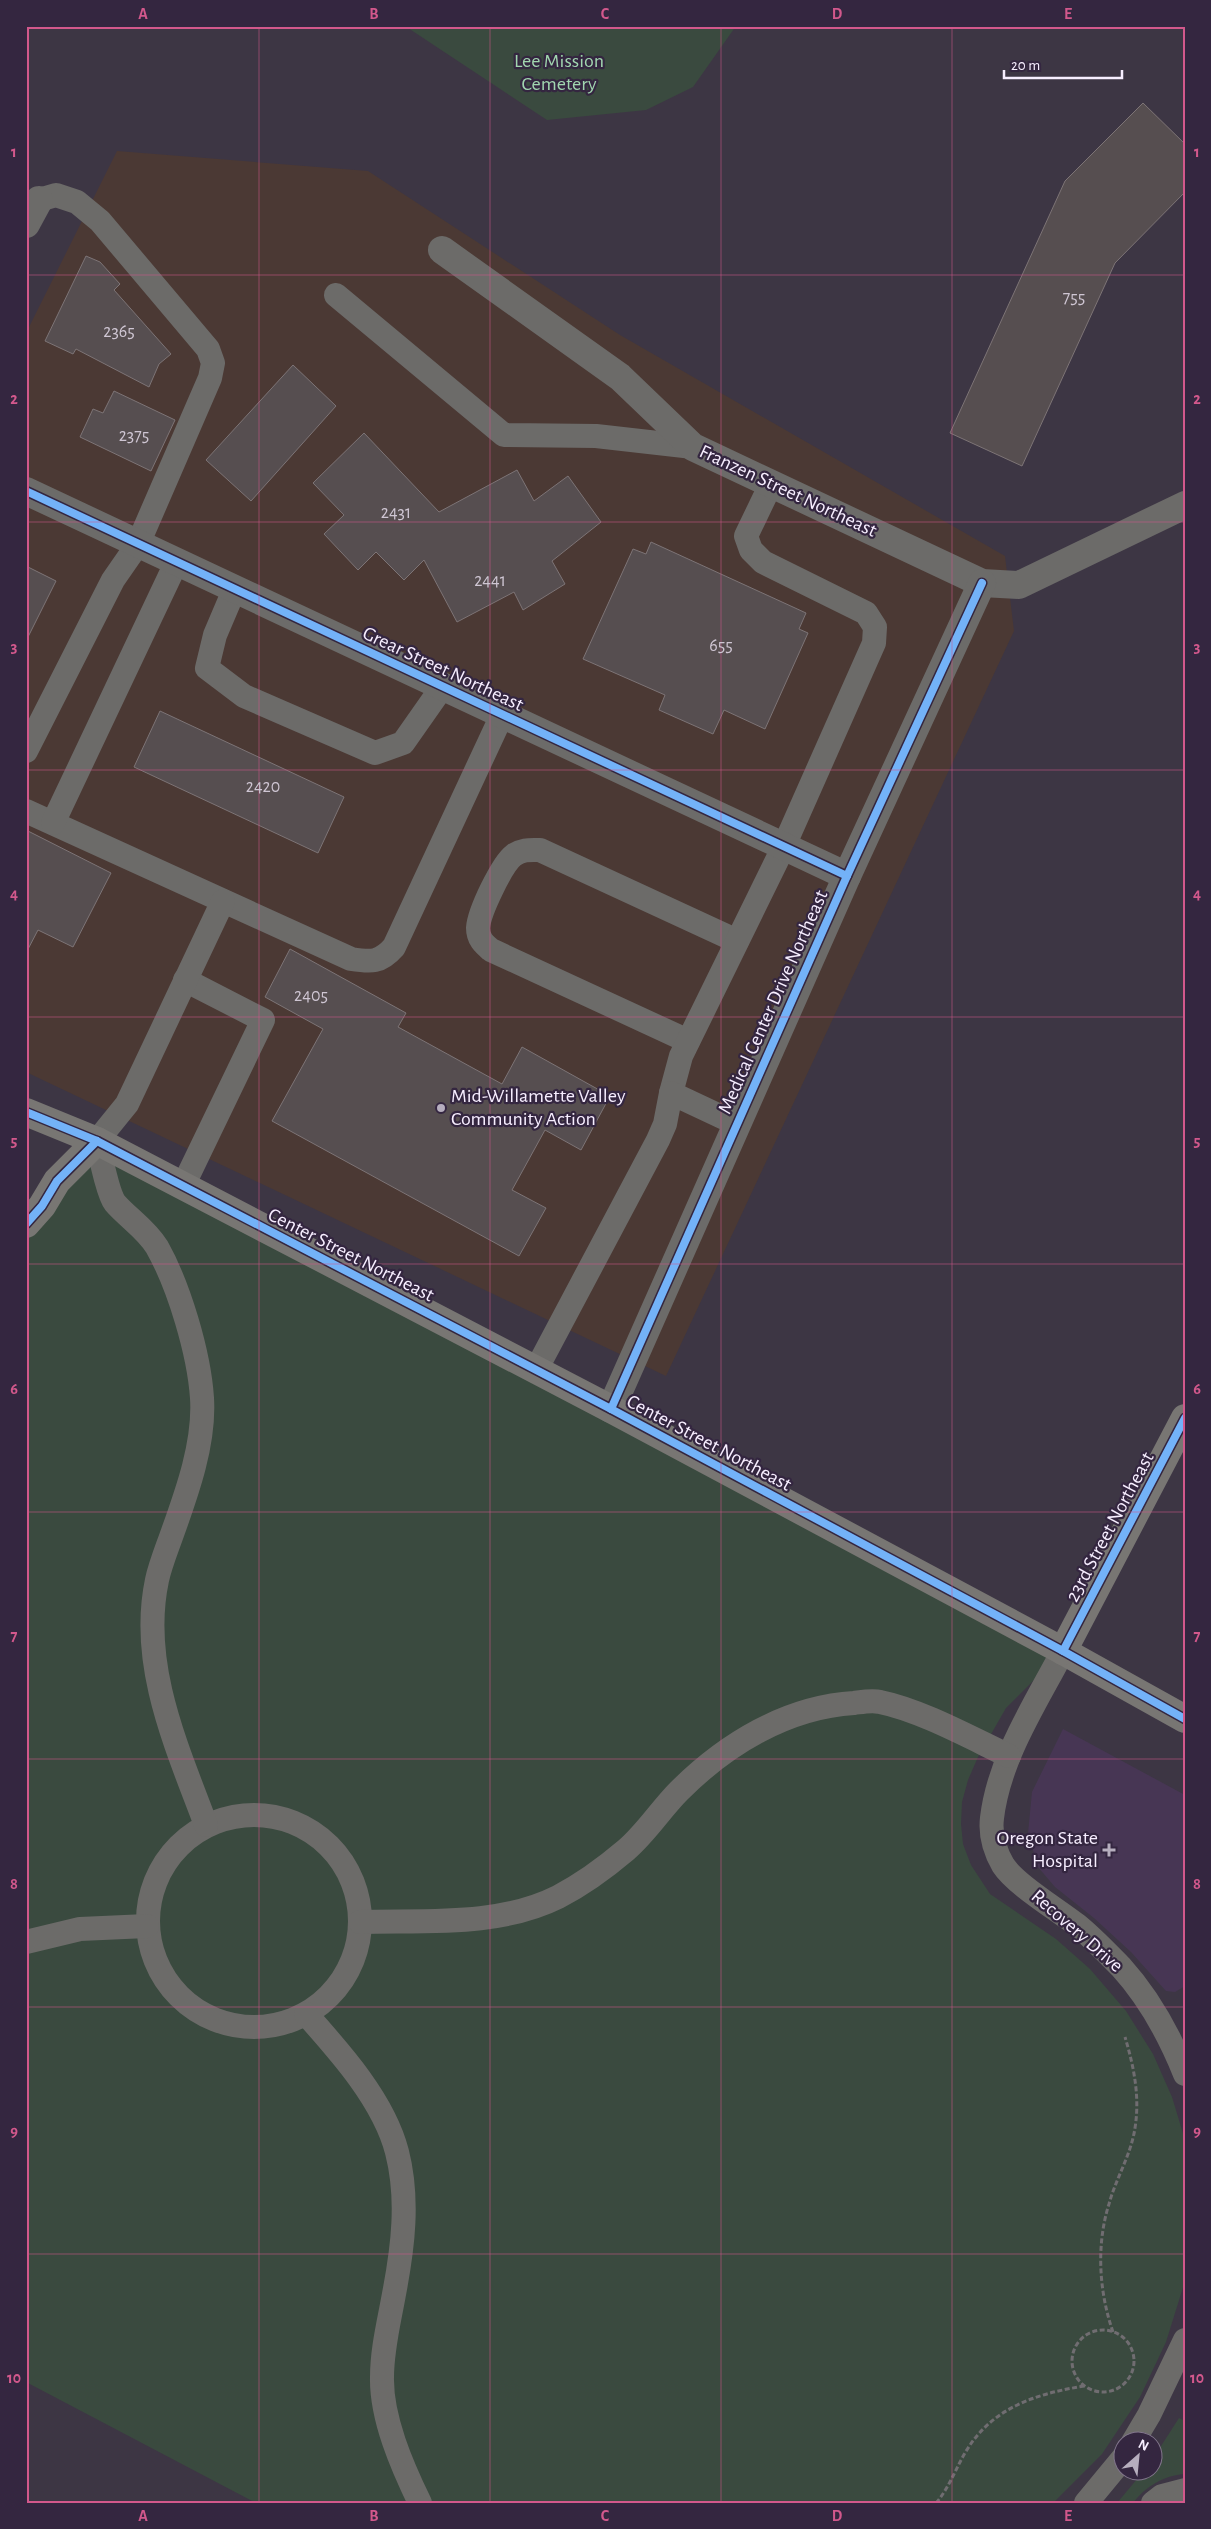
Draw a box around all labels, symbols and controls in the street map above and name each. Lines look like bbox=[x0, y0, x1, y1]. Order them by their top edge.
text: A bbox=[138, 6, 148, 22]
text: B bbox=[369, 6, 379, 22]
text: C bbox=[601, 6, 610, 22]
text: D bbox=[832, 6, 843, 22]
text: E bbox=[1064, 6, 1072, 22]
scale bar bbox=[1004, 48, 1121, 80]
park label: Lee Mission Cemetery bbox=[514, 51, 604, 94]
text: 20 m bbox=[1011, 58, 1040, 73]
text: 1 bbox=[11, 144, 17, 160]
text: 1 bbox=[1194, 144, 1200, 160]
house number: 755 bbox=[1063, 289, 1085, 307]
house number: 2365 bbox=[103, 323, 135, 341]
text: 2 bbox=[10, 391, 18, 407]
text: 2 bbox=[1193, 391, 1201, 407]
house number: 2375 bbox=[119, 427, 149, 445]
street label: Franzen Street Northeast bbox=[696, 441, 880, 541]
house number: 2431 bbox=[381, 504, 411, 522]
house number: 2441 bbox=[474, 572, 506, 590]
street label: Grear Street Northeast bbox=[360, 623, 527, 715]
house number: 655 bbox=[709, 637, 733, 655]
text: 3 bbox=[11, 639, 18, 655]
text: 3 bbox=[1194, 639, 1201, 655]
house number: 2420 bbox=[246, 778, 280, 796]
text: 4 bbox=[10, 886, 18, 902]
text: 4 bbox=[1193, 886, 1201, 902]
street label: Medical Center Drive Northeast bbox=[715, 887, 832, 1117]
house number: 2405 bbox=[294, 987, 328, 1005]
place label: Mid-Willamette Valley Community Action bbox=[451, 1086, 626, 1129]
marker: Mid-Willamette Valley Community Action bbox=[435, 1102, 447, 1114]
text: 5 bbox=[11, 1133, 18, 1149]
text: 5 bbox=[1194, 1133, 1201, 1149]
street label: Center Street Northeast bbox=[265, 1204, 438, 1306]
text: 6 bbox=[10, 1381, 18, 1397]
text: 6 bbox=[1193, 1381, 1201, 1397]
street label: Center Street Northeast bbox=[623, 1391, 795, 1495]
street label: 23rd Street Northeast bbox=[1062, 1448, 1158, 1605]
text: 7 bbox=[11, 1628, 18, 1644]
text: 7 bbox=[1194, 1628, 1201, 1644]
place label: Oregon State Hospital bbox=[996, 1828, 1098, 1871]
marker: Oregon State Hospital bbox=[1102, 1843, 1116, 1857]
text: 8 bbox=[10, 1876, 18, 1892]
text: 8 bbox=[1193, 1876, 1201, 1892]
street label: Recovery Drive bbox=[1027, 1886, 1127, 1976]
text: 9 bbox=[10, 2123, 18, 2139]
text: 9 bbox=[1193, 2123, 1201, 2139]
text: 10 bbox=[7, 2370, 21, 2386]
text: 10 bbox=[1190, 2370, 1204, 2386]
north arrow bbox=[1114, 2432, 1164, 2482]
text: N bbox=[1136, 2437, 1151, 2454]
text: A bbox=[138, 2508, 148, 2524]
text: B bbox=[369, 2508, 379, 2524]
text: C bbox=[601, 2508, 610, 2524]
text: D bbox=[832, 2508, 843, 2524]
text: E bbox=[1064, 2508, 1072, 2524]

